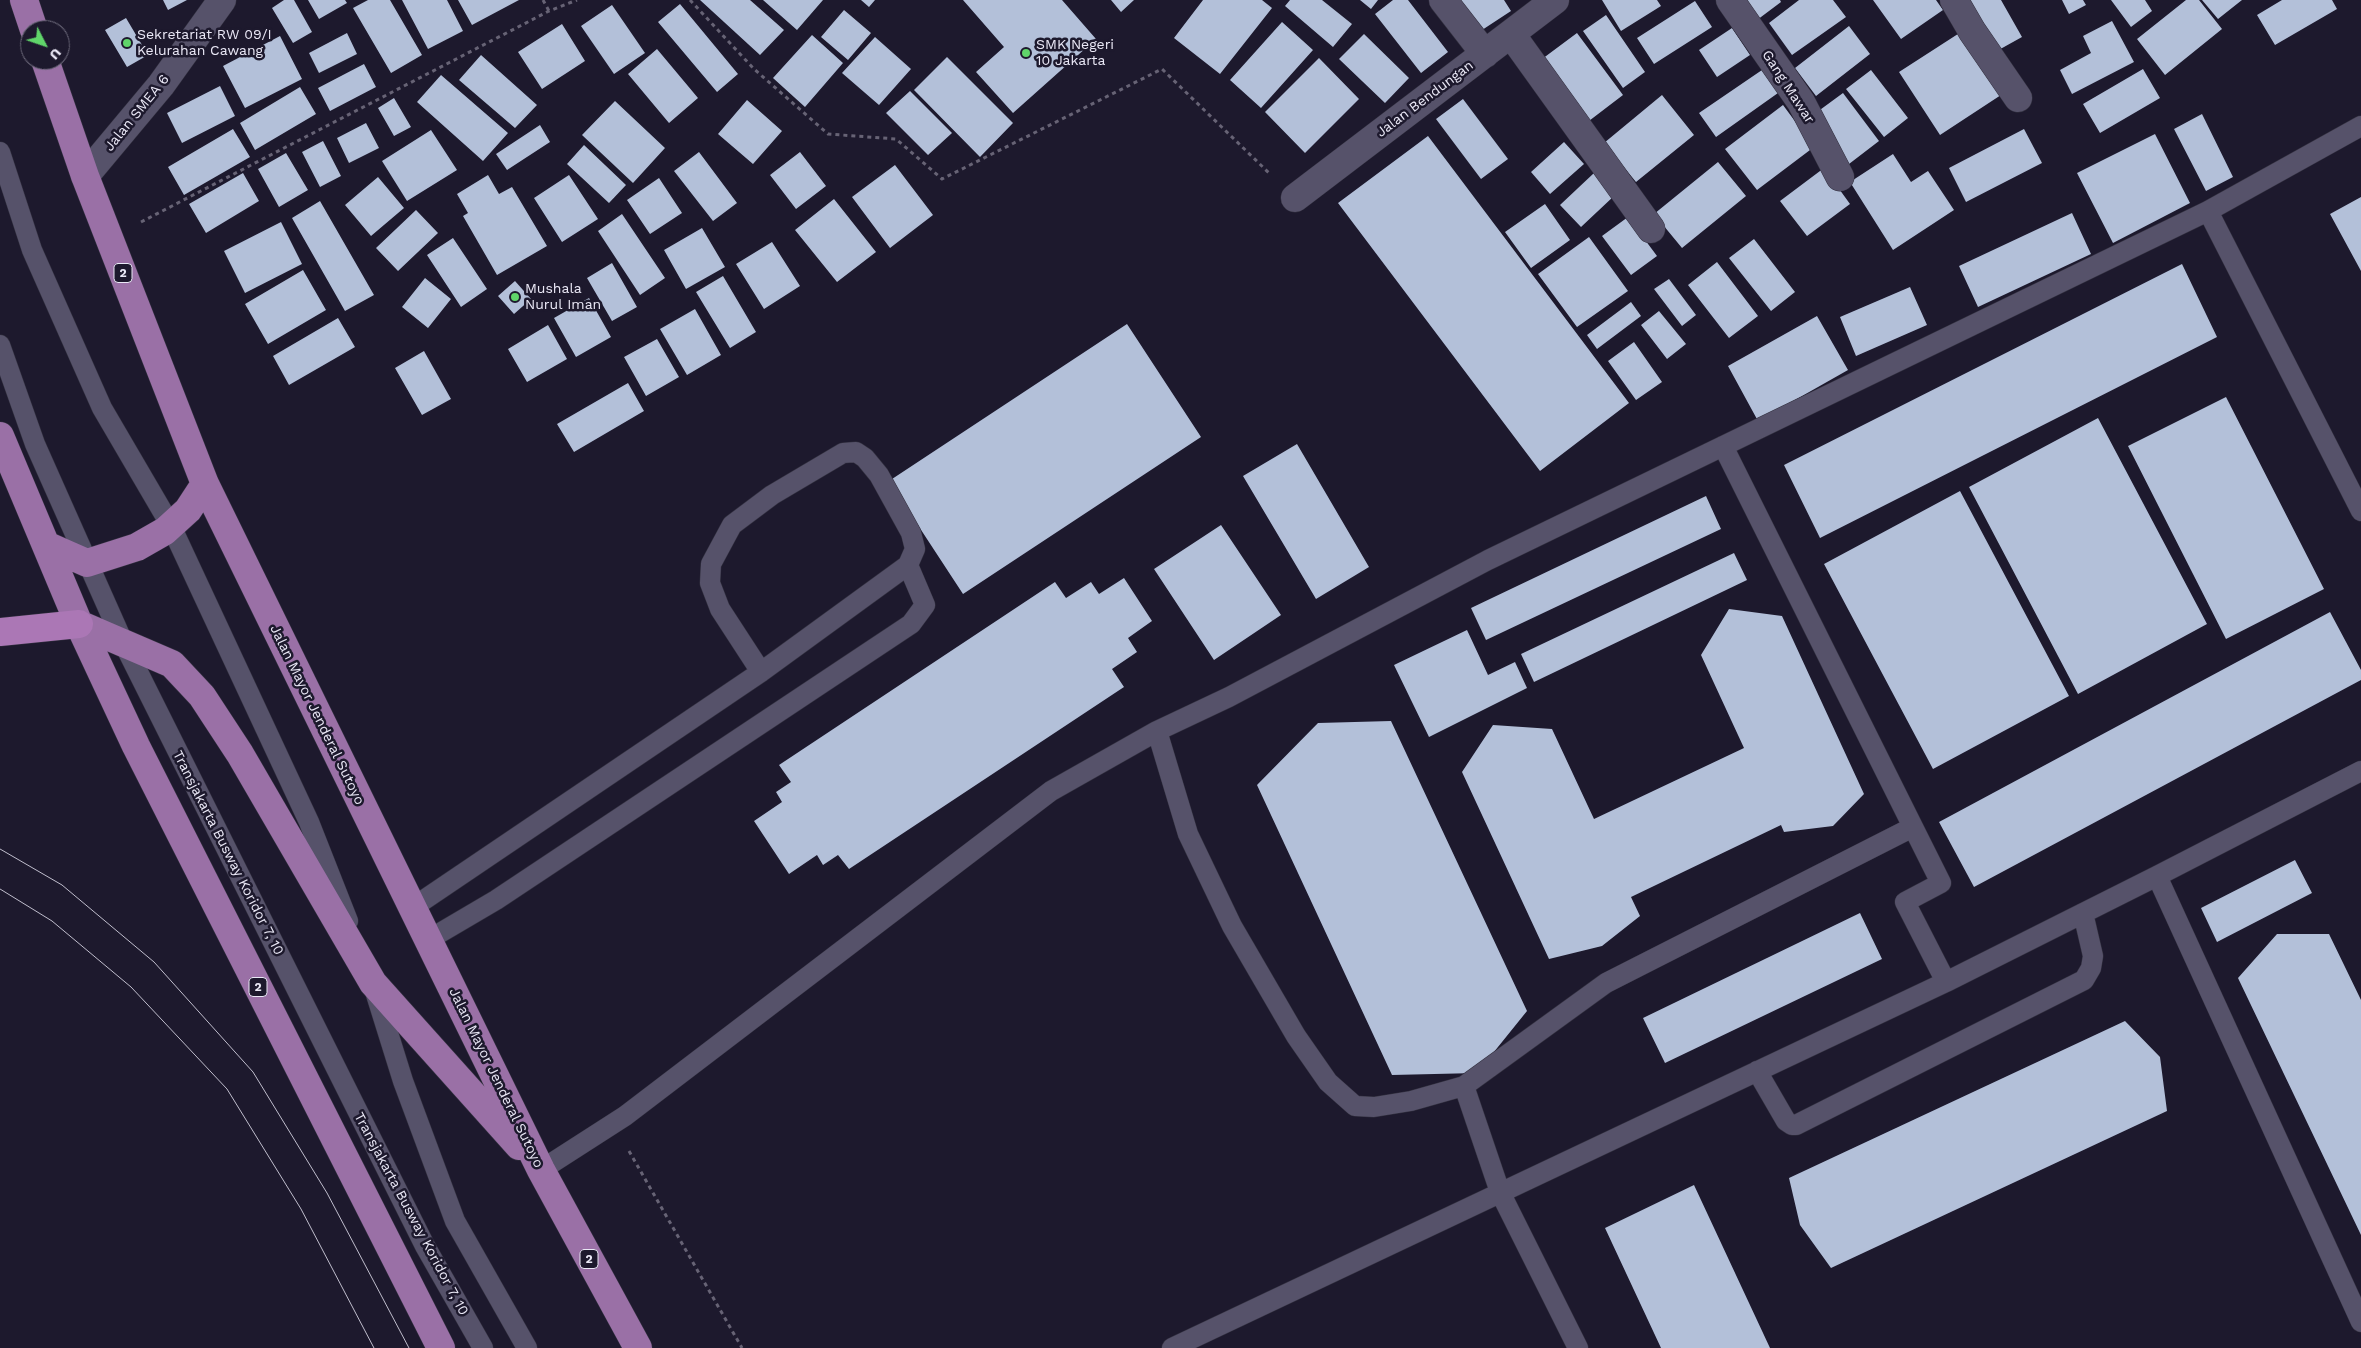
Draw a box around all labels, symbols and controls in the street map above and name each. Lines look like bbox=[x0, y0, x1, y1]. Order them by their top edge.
north arrow bbox=[20, 20, 70, 70]
place label: Sekretariat RW 09/I Kelurahan Cawang bbox=[137, 27, 272, 59]
marker: Sekretariat RW 09/I Kelurahan Cawang bbox=[121, 37, 133, 49]
place label: SMK Negeri 10 Jakarta bbox=[1036, 37, 1114, 70]
text: U bbox=[46, 45, 65, 63]
marker: SMK Negeri 10 Jakarta bbox=[1020, 47, 1032, 59]
street label: Gang Mawar bbox=[1758, 47, 1818, 127]
street label: Jalan Bendungan bbox=[1373, 57, 1477, 141]
street label: Jalan SMEA 6 bbox=[101, 71, 173, 155]
road number: 2 bbox=[114, 264, 132, 282]
place label: Mushala Nurul Iman bbox=[525, 281, 601, 314]
marker: Mushala Nurul Iman bbox=[509, 291, 521, 303]
street label: Jalan Mayor Jenderal Sutoyo bbox=[266, 622, 368, 808]
street label: Transjakarta Busway Koridor 7, 10 bbox=[169, 748, 287, 958]
road number: 2 bbox=[249, 978, 267, 996]
street label: Jalan Mayor Jenderal Sutoyo bbox=[445, 985, 547, 1171]
street label: Transjakarta Busway Koridor 7, 10 bbox=[350, 1110, 472, 1318]
road number: 2 bbox=[580, 1250, 598, 1268]

